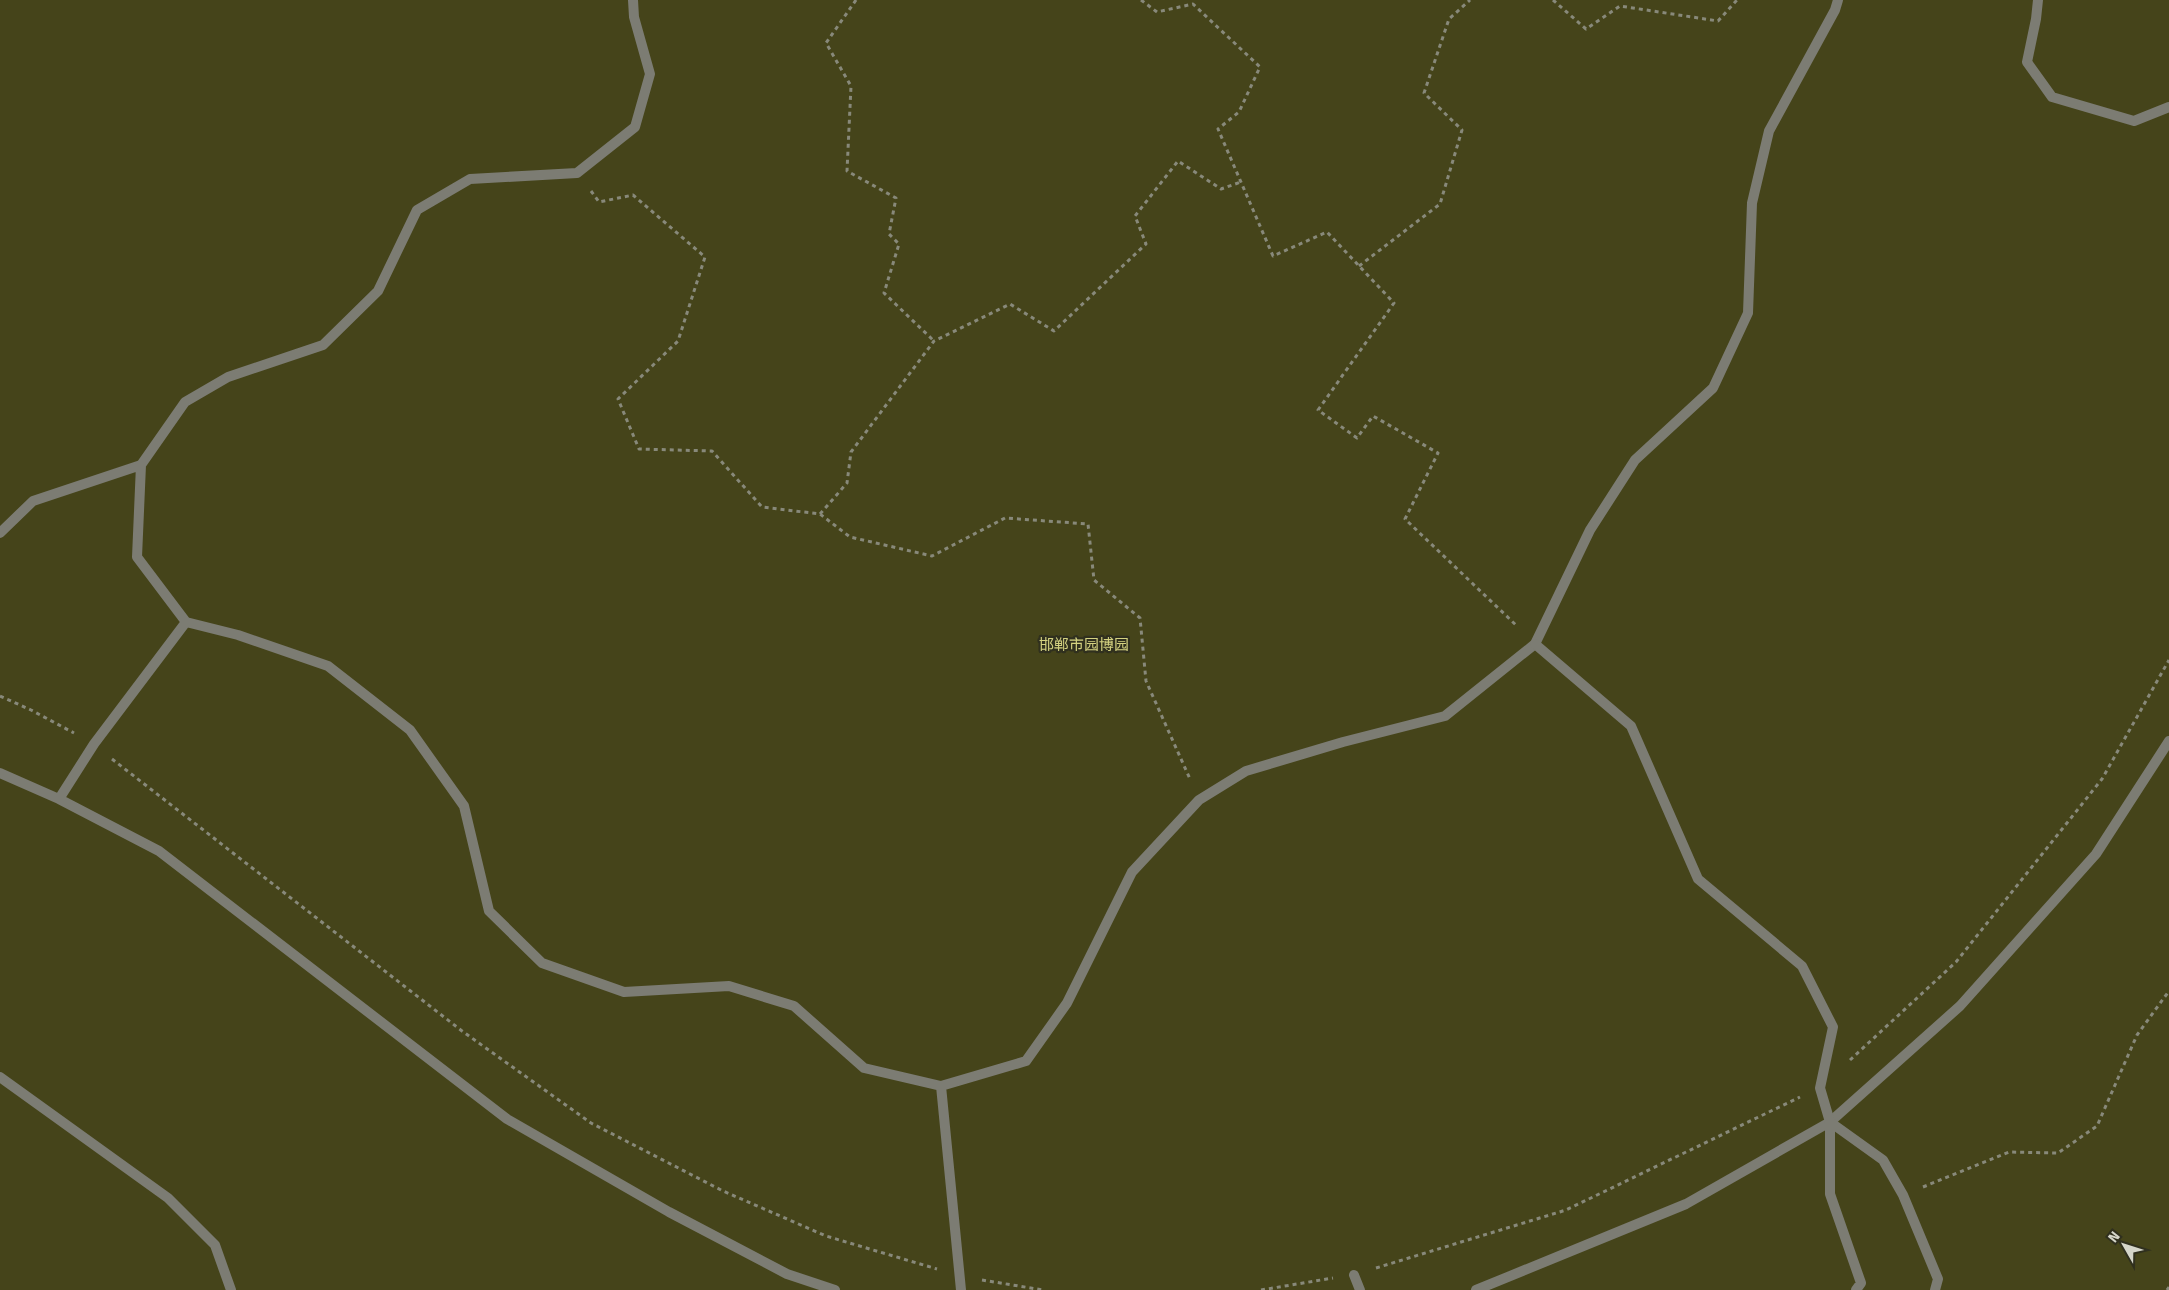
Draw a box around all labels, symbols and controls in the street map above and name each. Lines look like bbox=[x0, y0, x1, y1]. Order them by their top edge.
park label: 邯郸市园博园 bbox=[1039, 636, 1129, 654]
north arrow bbox=[2099, 1220, 2149, 1270]
text: N bbox=[2105, 1228, 2124, 1246]

